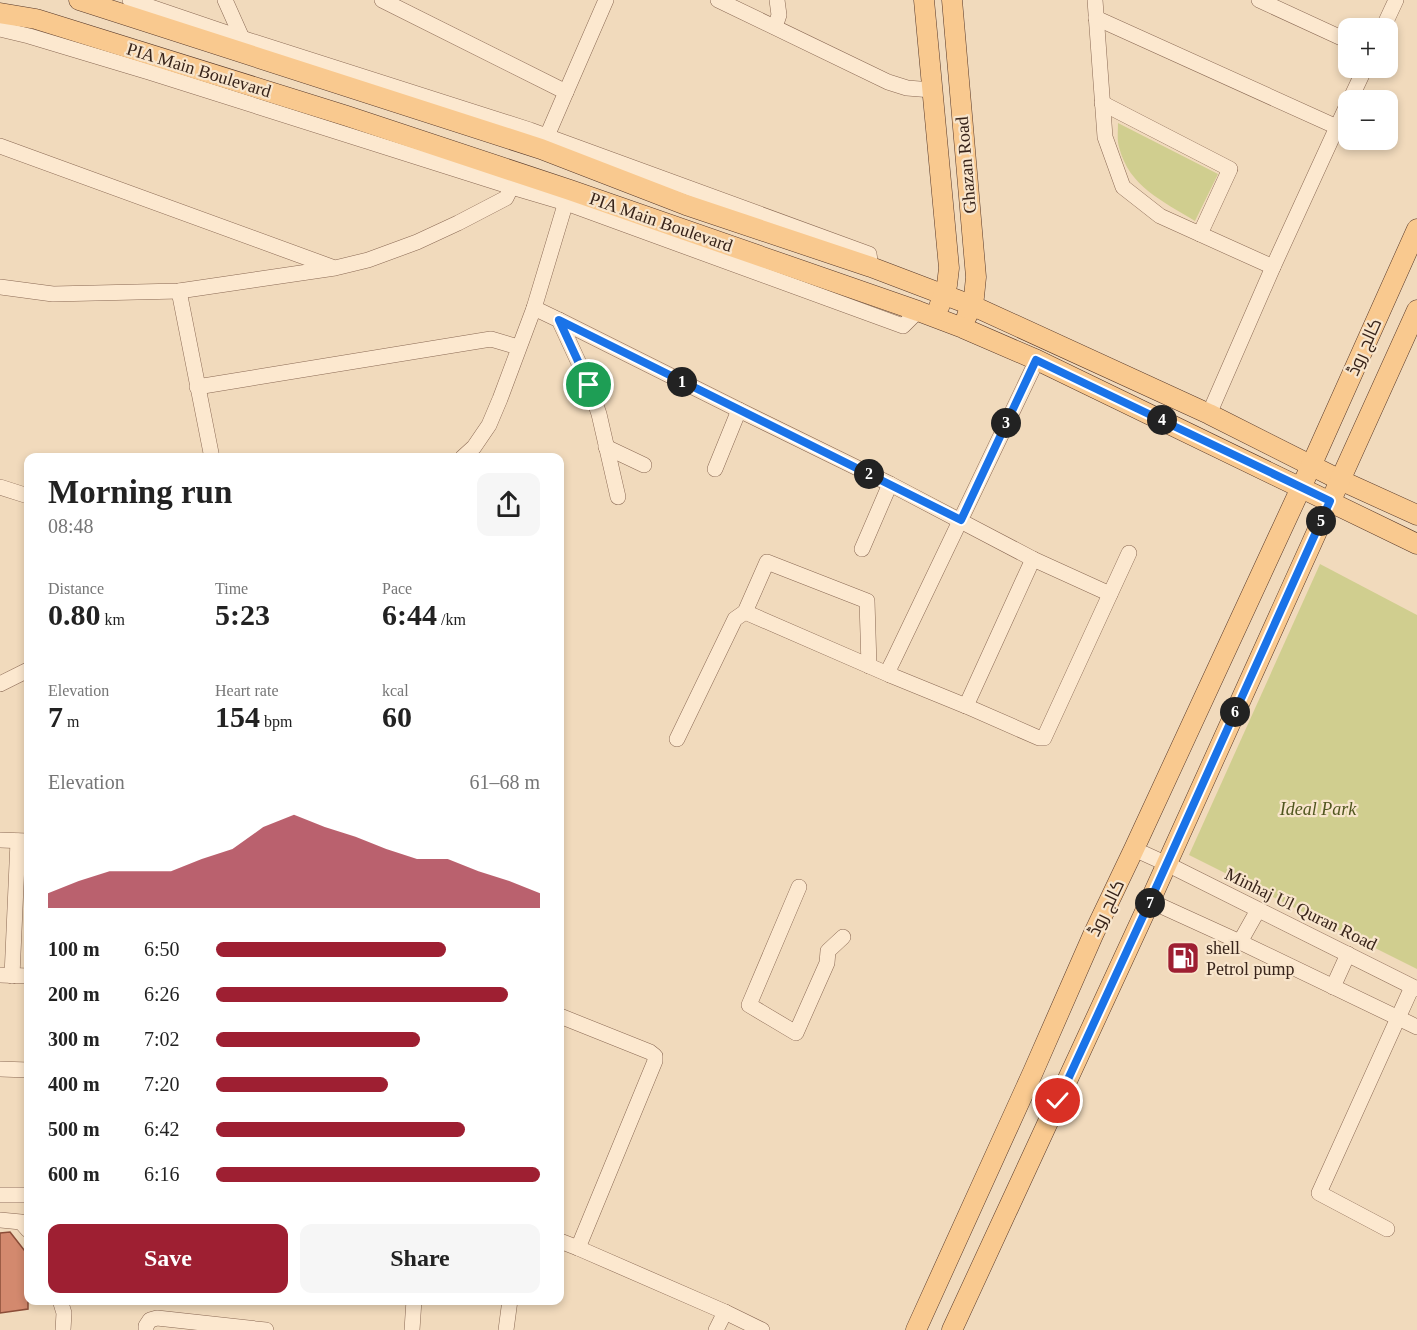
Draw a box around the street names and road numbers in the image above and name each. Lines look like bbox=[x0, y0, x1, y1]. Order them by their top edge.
street label: PIA Main Boulevard bbox=[124, 39, 274, 101]
street label: Ghazan Road bbox=[952, 116, 980, 214]
street label: PIA Main Boulevard bbox=[587, 188, 735, 256]
street label: کالج روڈ bbox=[1343, 315, 1387, 380]
street label: Minhaj Ul Quran Road bbox=[1222, 864, 1380, 954]
street label: کالج روڈ bbox=[1084, 876, 1130, 940]

